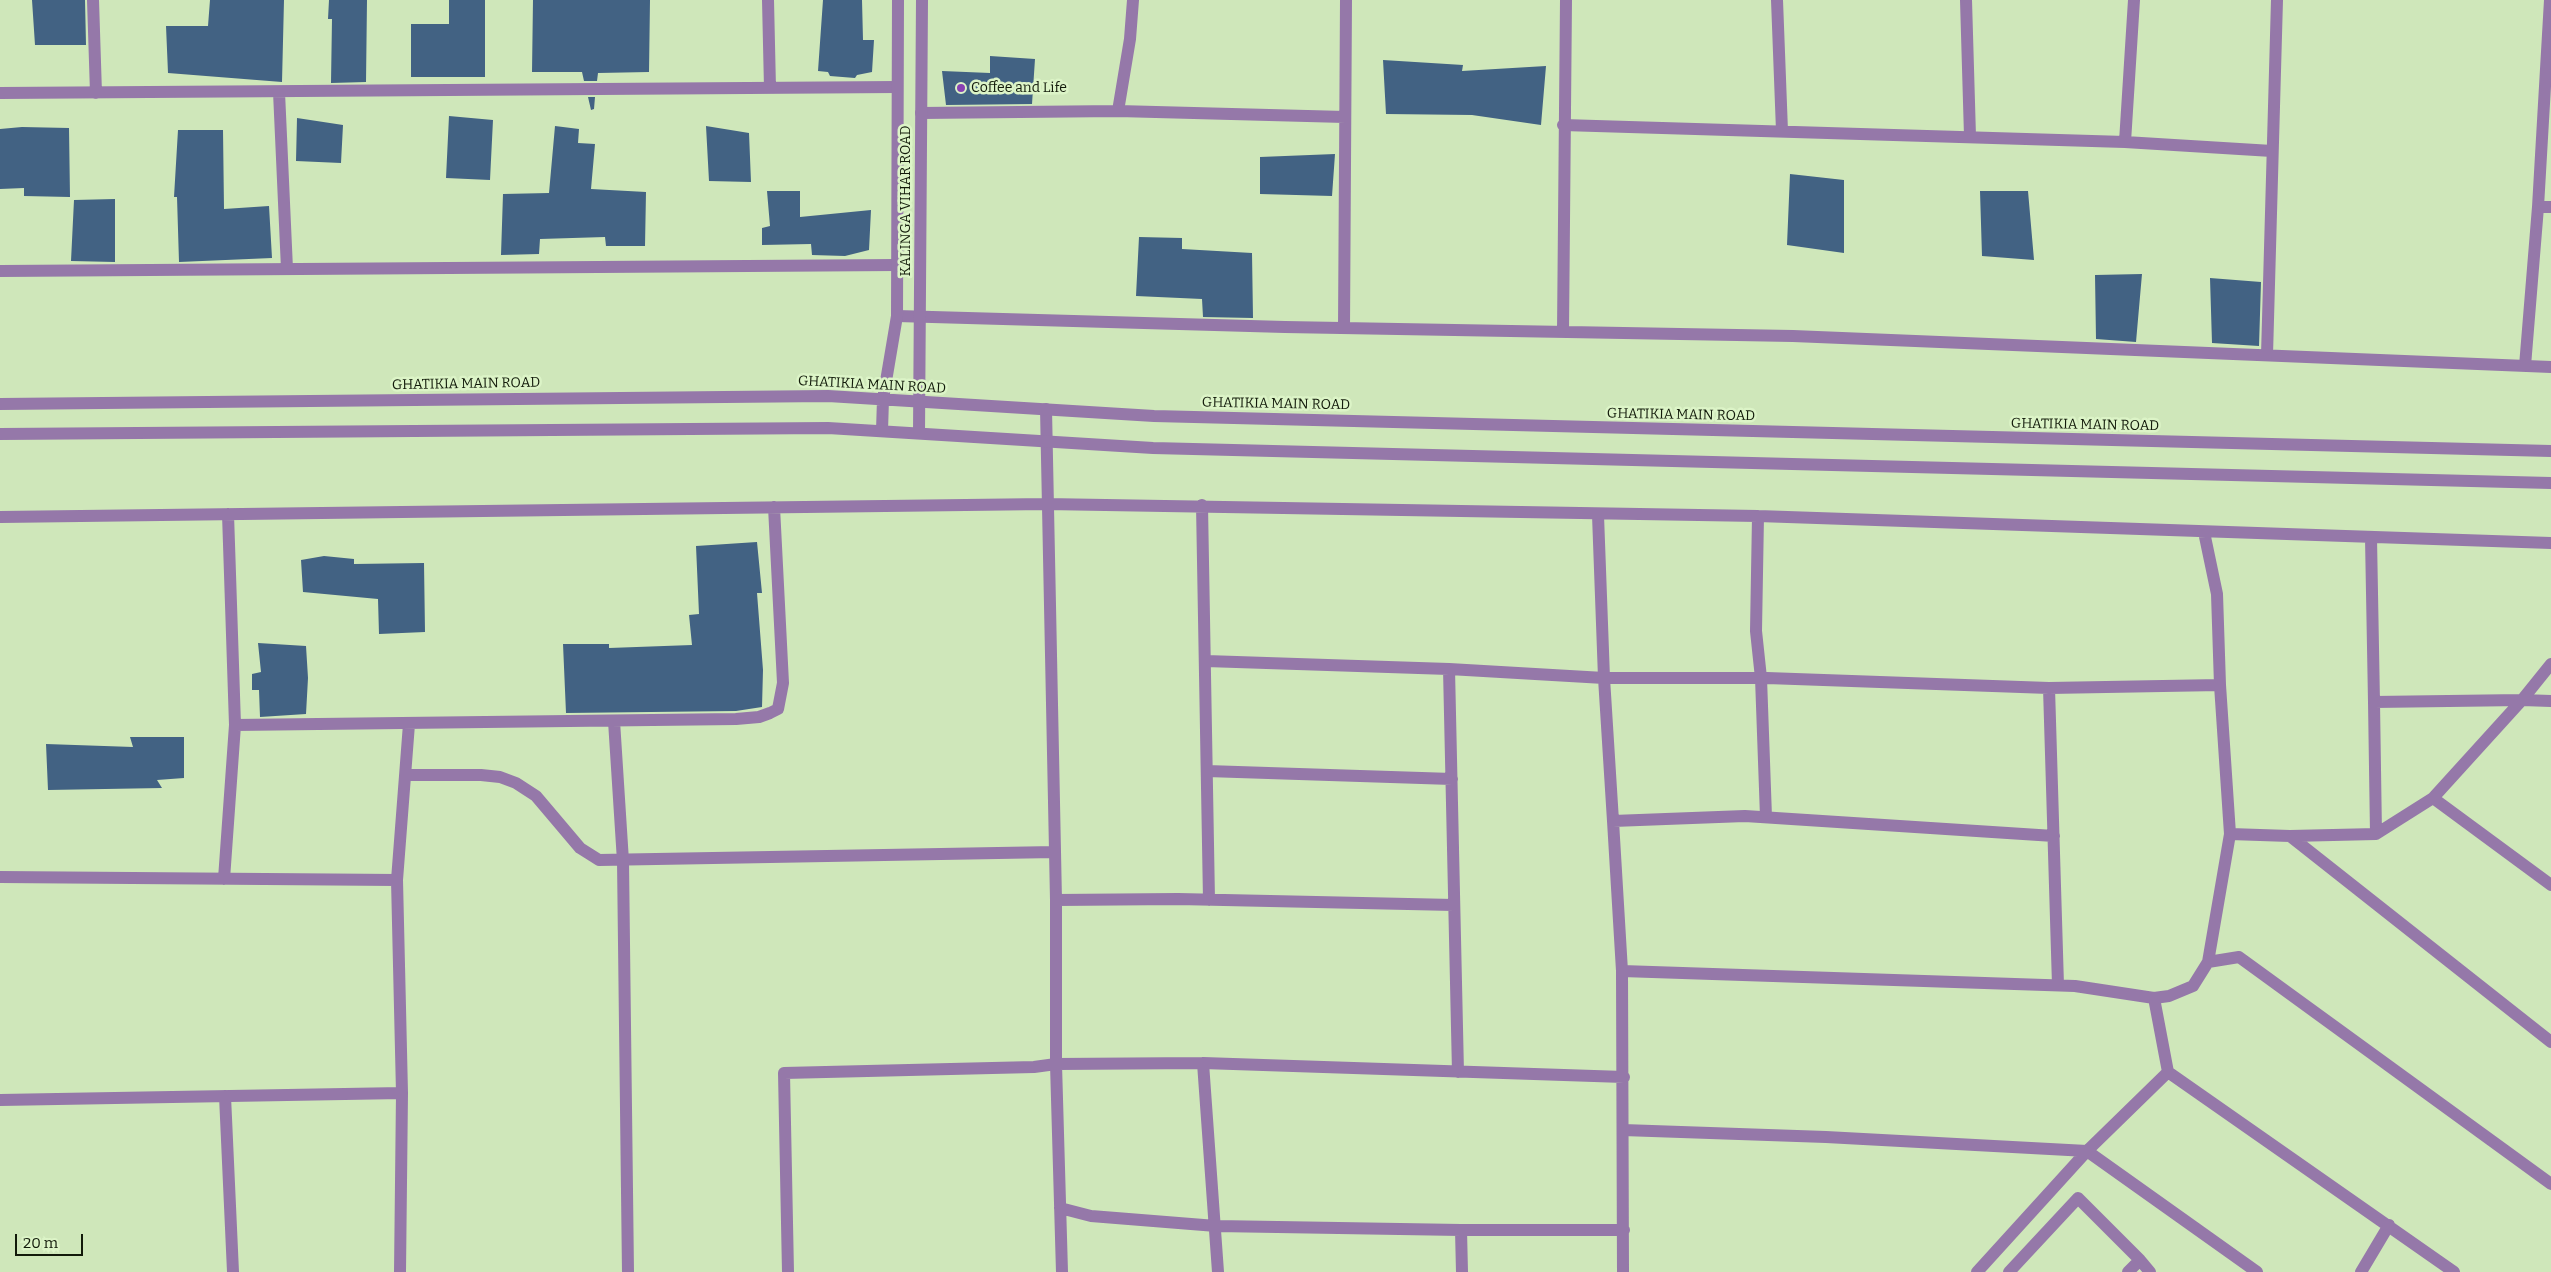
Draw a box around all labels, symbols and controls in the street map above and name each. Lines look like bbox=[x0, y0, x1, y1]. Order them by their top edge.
place label: Coffee and Life bbox=[971, 80, 1067, 96]
marker: Coffee and Life bbox=[955, 82, 967, 94]
street label: KALINGA VIHAR ROAD bbox=[898, 125, 914, 277]
street label: GHATIKIA MAIN ROAD bbox=[798, 373, 946, 397]
street label: GHATIKIA MAIN ROAD bbox=[392, 374, 540, 394]
street label: GHATIKIA MAIN ROAD bbox=[1202, 394, 1350, 414]
street label: GHATIKIA MAIN ROAD bbox=[1607, 405, 1755, 425]
street label: GHATIKIA MAIN ROAD bbox=[2011, 415, 2159, 435]
scale bar bbox=[18, 1224, 85, 1256]
text: 20 m bbox=[23, 1234, 58, 1252]

